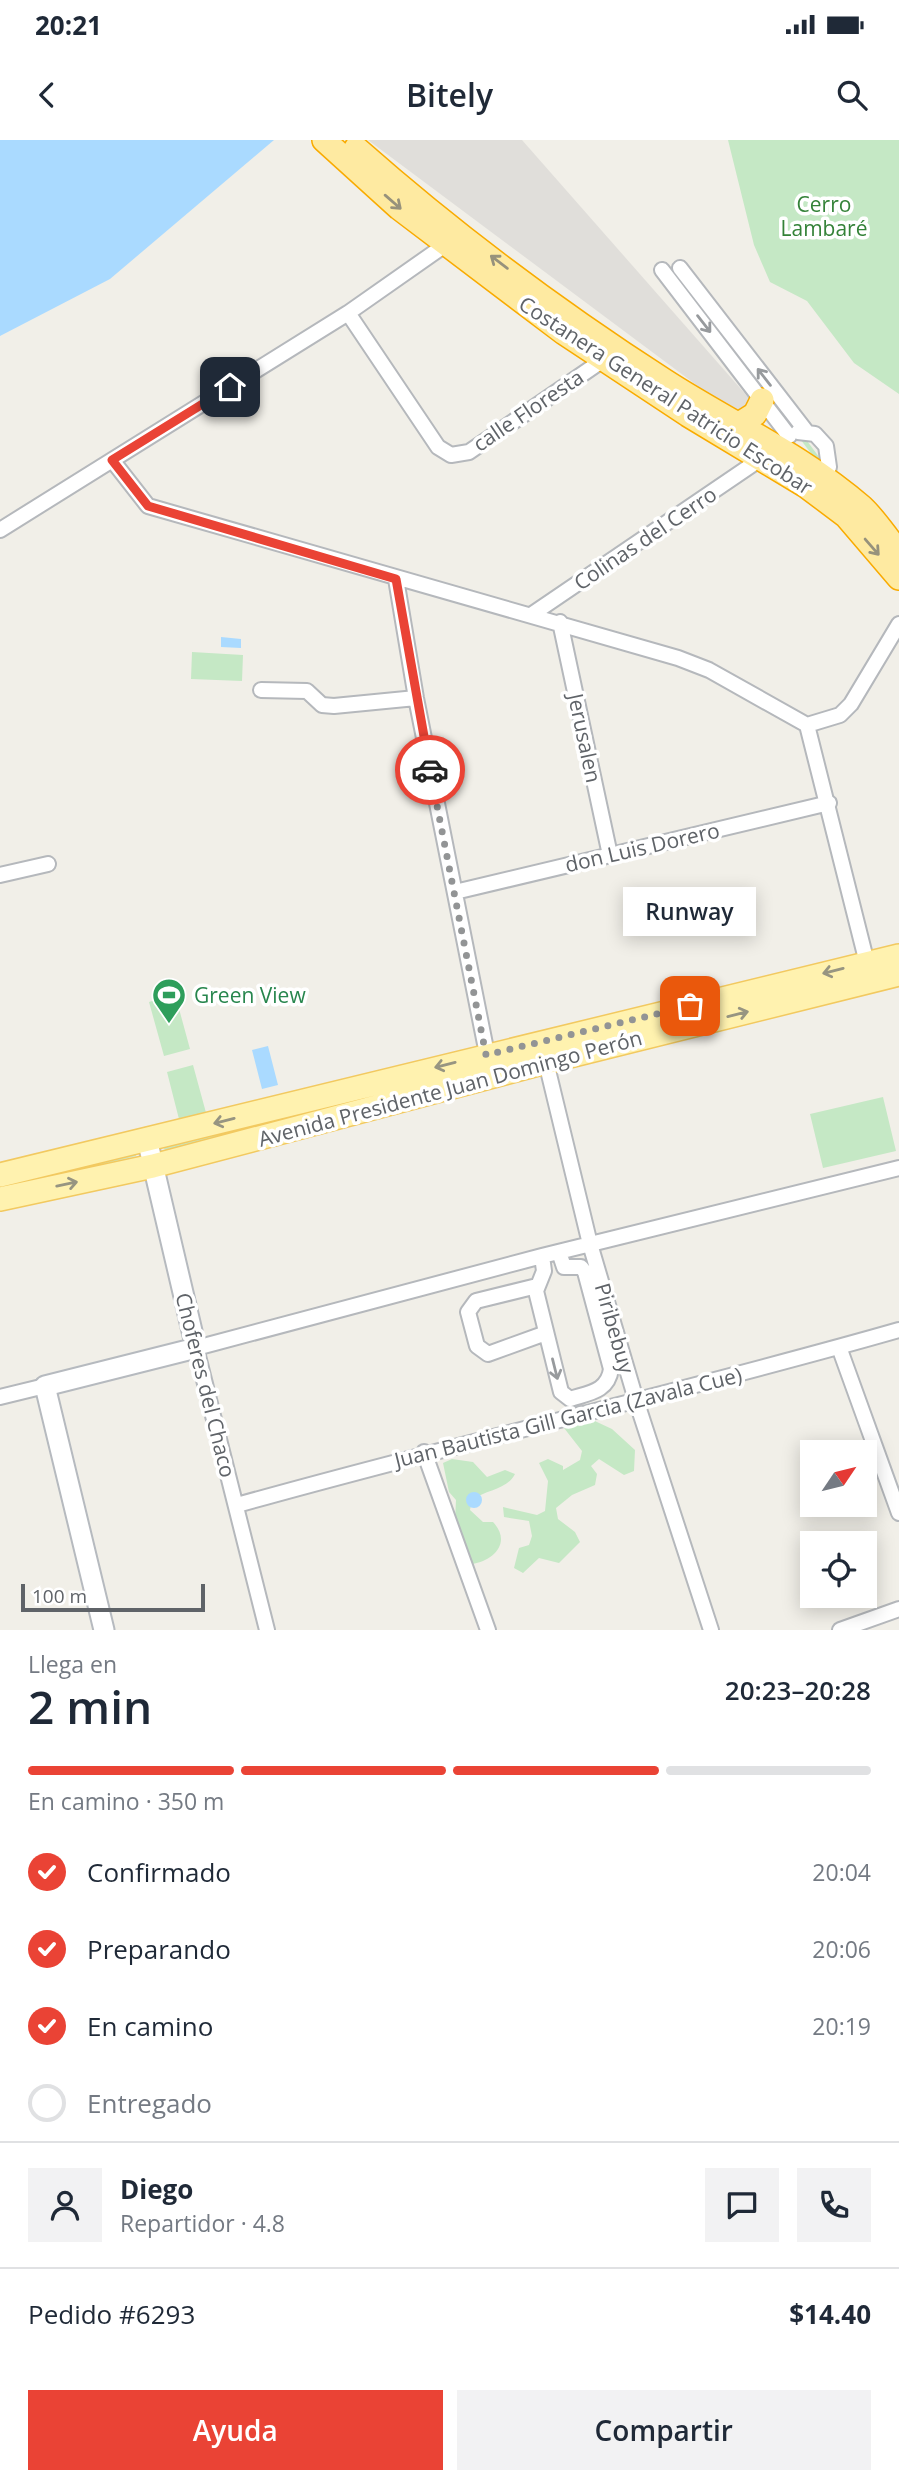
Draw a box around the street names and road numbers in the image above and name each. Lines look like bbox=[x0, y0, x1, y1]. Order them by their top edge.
street label: Costanera General Patricio Escobar bbox=[514, 289, 819, 501]
street label: calle Floresta bbox=[467, 363, 589, 457]
street label: Colinas del Cerro bbox=[568, 480, 722, 596]
street label: Jerusalen bbox=[561, 689, 608, 785]
street label: don Luis Dorero bbox=[562, 816, 722, 878]
street label: Avenida Presidente Juan Domingo Perón bbox=[255, 1023, 645, 1153]
street label: Piribebuy bbox=[589, 1280, 641, 1377]
street label: Choferes del Chaco bbox=[170, 1290, 242, 1480]
street label: Juan Bautista Gill Garcia (Zavala Cue) bbox=[389, 1360, 745, 1474]

